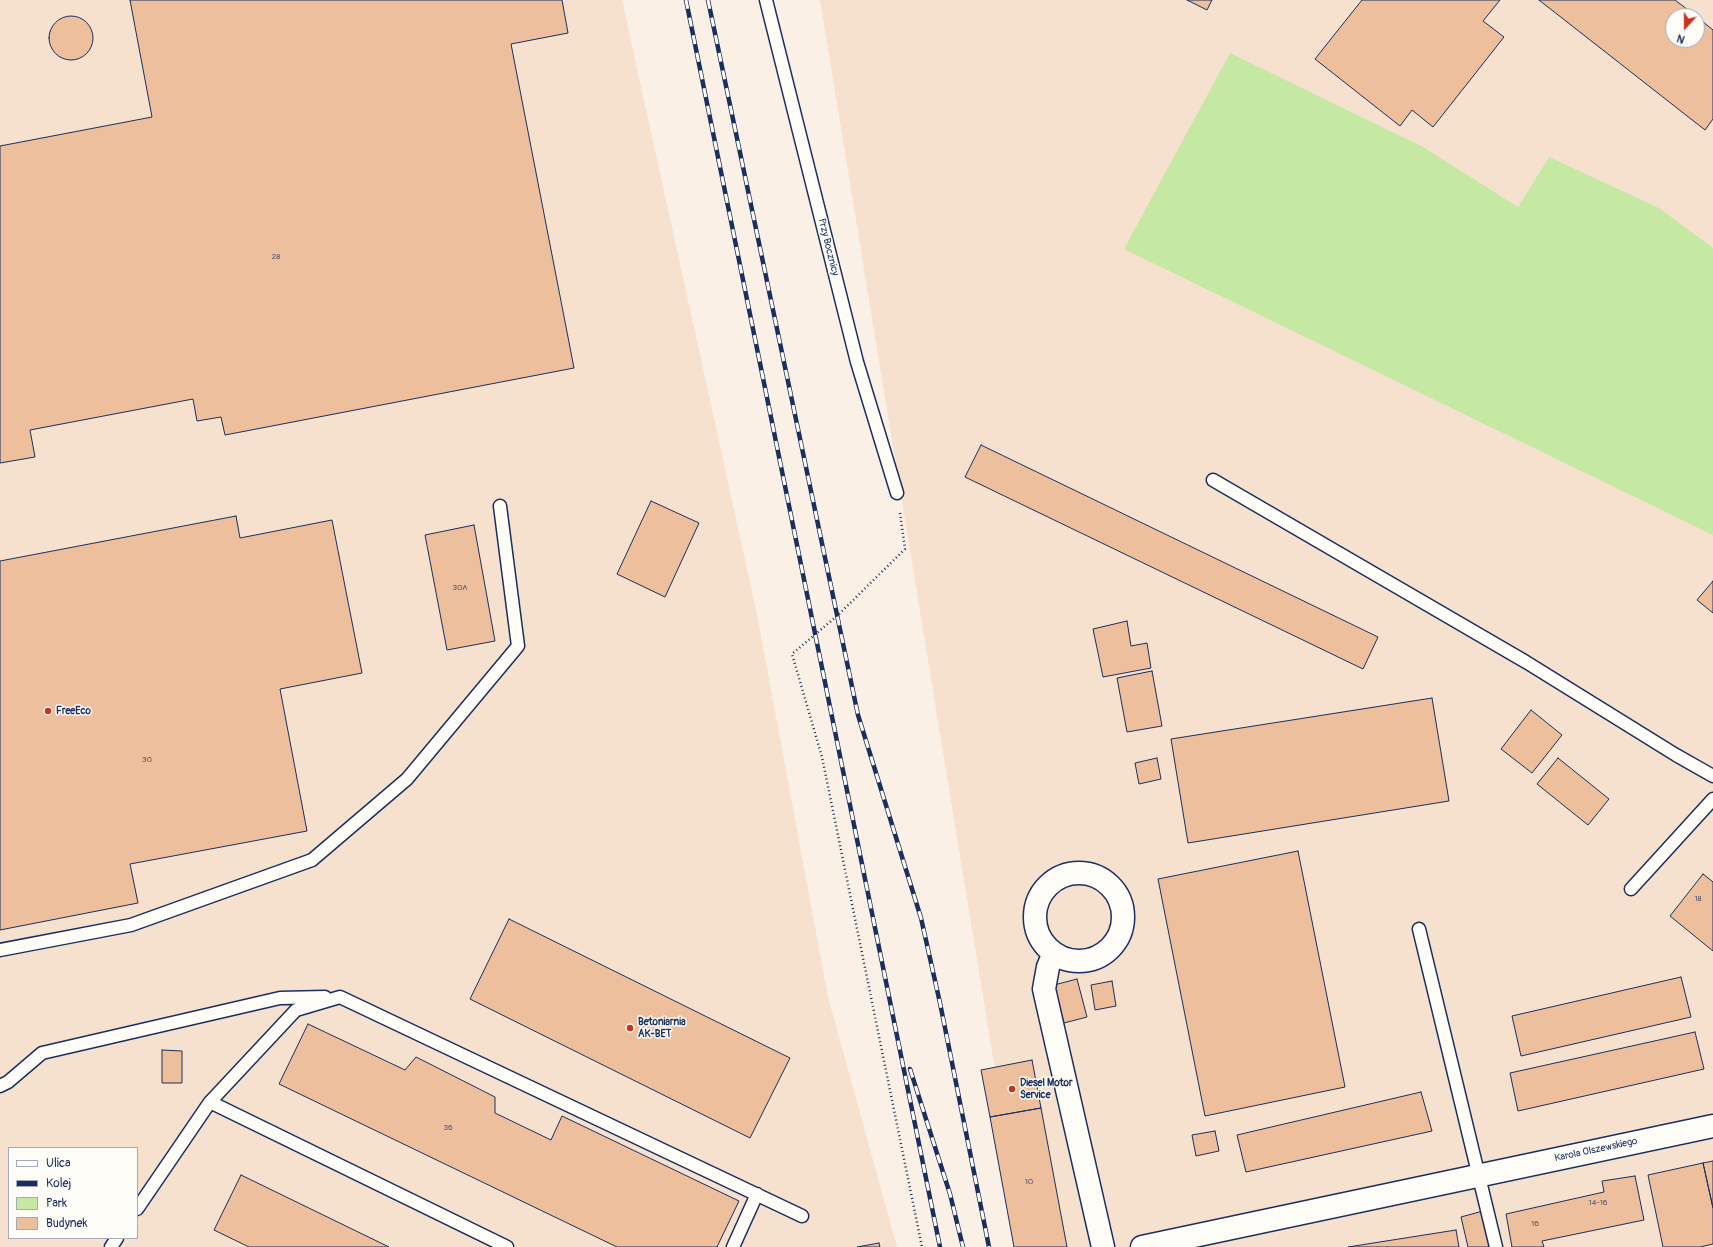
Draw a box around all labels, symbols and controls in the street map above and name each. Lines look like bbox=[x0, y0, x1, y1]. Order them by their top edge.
north arrow bbox=[1665, 8, 1705, 48]
text: N bbox=[1675, 31, 1687, 46]
street label: Przy Bocznicy bbox=[815, 217, 841, 277]
house number: 28 bbox=[272, 252, 280, 262]
house number: 30A bbox=[452, 583, 468, 593]
place label: FreeEco bbox=[56, 705, 91, 717]
marker: FreeEco bbox=[43, 706, 53, 716]
house number: 30 bbox=[142, 755, 152, 765]
house number: 18 bbox=[1694, 894, 1702, 904]
place label: Betoniarnia AK-BET bbox=[638, 1016, 686, 1040]
marker: Betoniarnia AK-BET bbox=[625, 1023, 635, 1033]
place label: Diesel Motor Service bbox=[1020, 1077, 1072, 1100]
marker: Diesel Motor Service bbox=[1007, 1084, 1017, 1094]
house number: 36 bbox=[443, 1123, 453, 1133]
street label: Karola Olszewskiego bbox=[1553, 1135, 1639, 1165]
legend bbox=[8, 1147, 138, 1239]
text: Ulica bbox=[46, 1156, 71, 1171]
text: Kolej bbox=[46, 1176, 71, 1191]
house number: 10 bbox=[1025, 1177, 1033, 1187]
text: Park bbox=[46, 1196, 67, 1211]
house number: 14-16 bbox=[1589, 1198, 1607, 1208]
text: Budynek bbox=[46, 1216, 88, 1231]
house number: 16 bbox=[1531, 1219, 1539, 1229]

